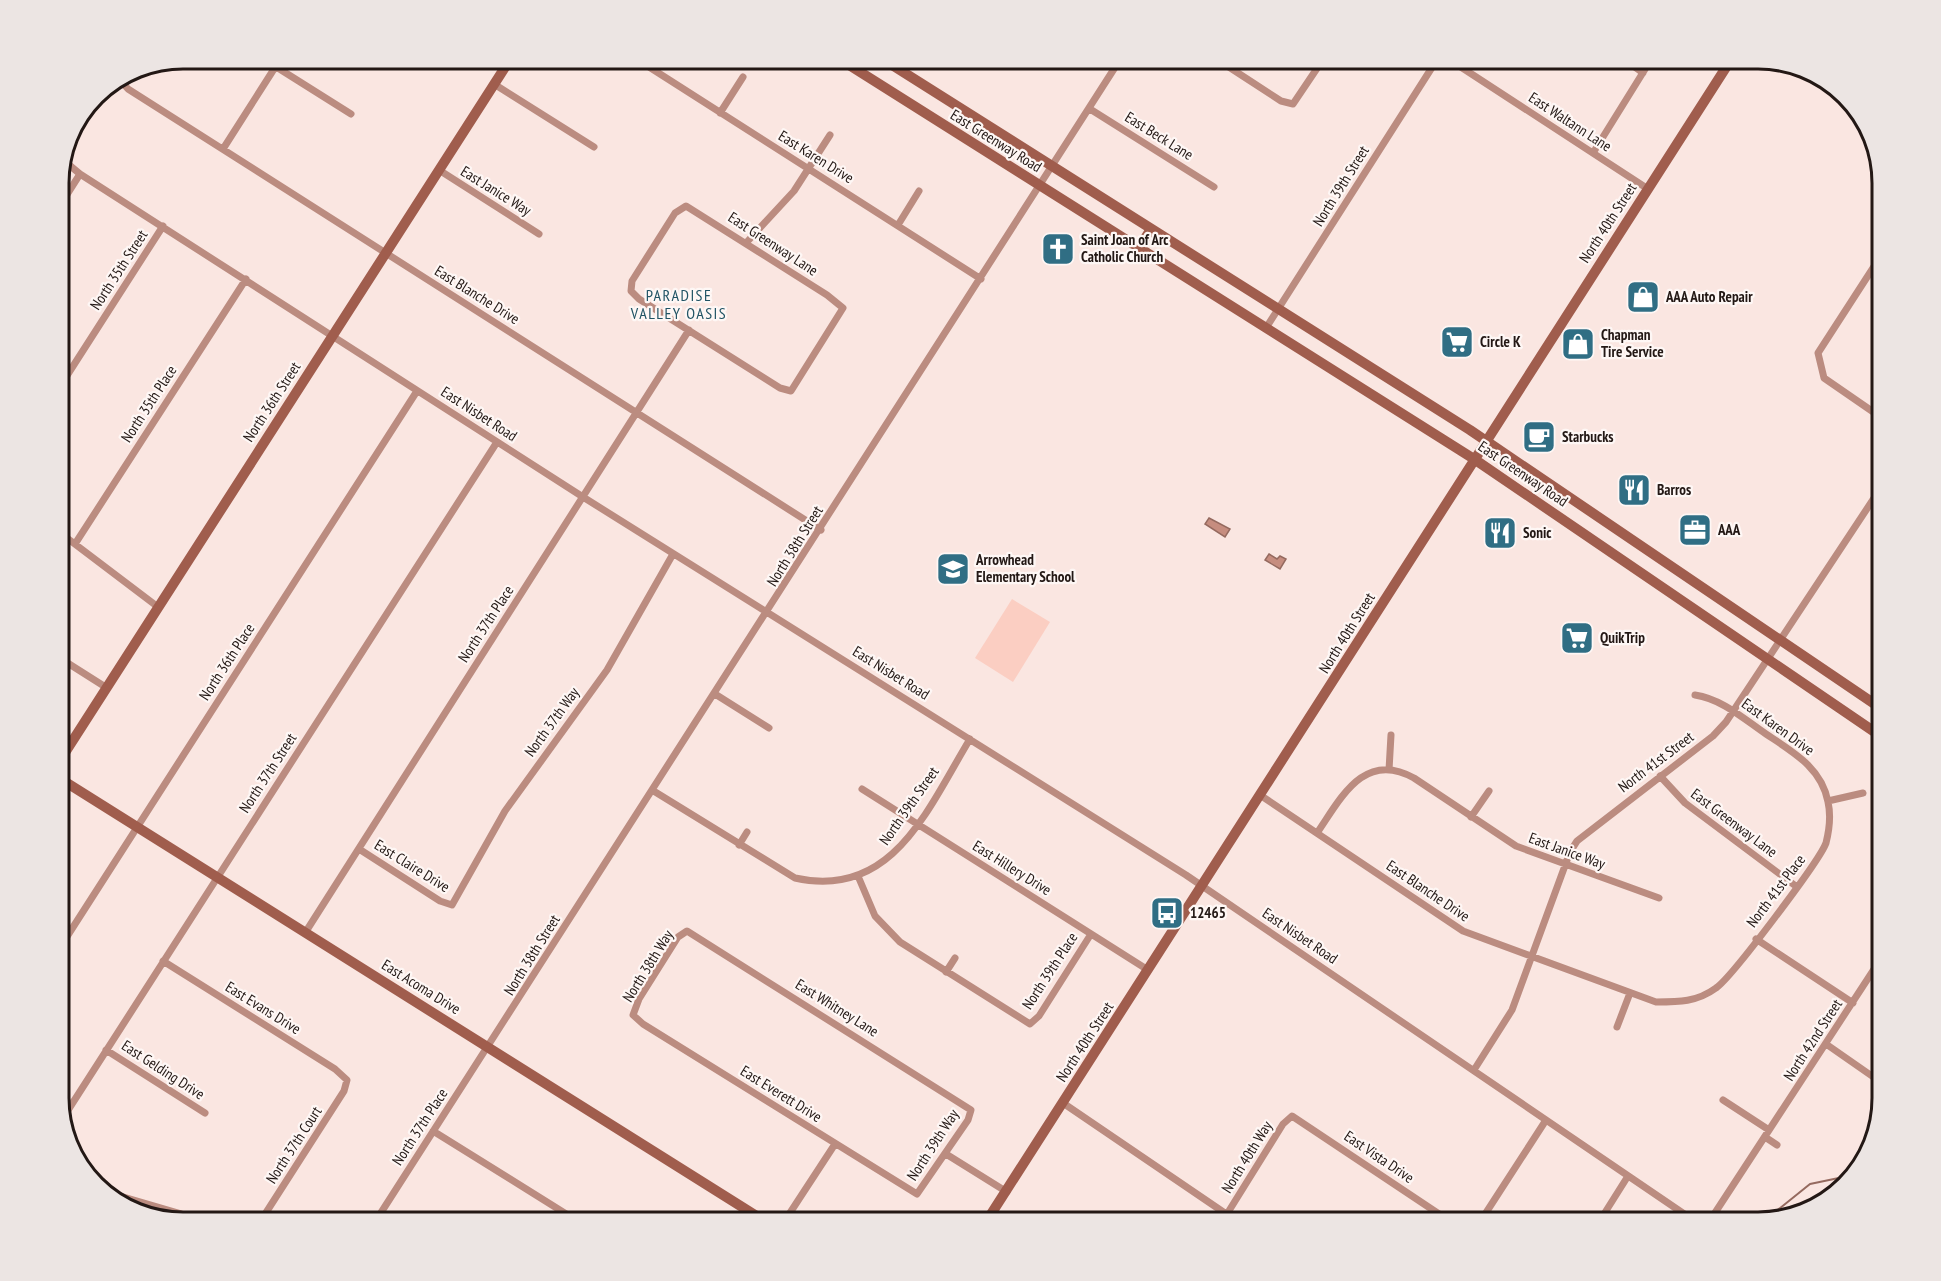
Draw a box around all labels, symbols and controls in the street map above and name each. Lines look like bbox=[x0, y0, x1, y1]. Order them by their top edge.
street label: East Waltann Lane bbox=[1525, 88, 1615, 155]
street label: East Greenway Road bbox=[947, 105, 1045, 176]
street label: East Beck Lane bbox=[1122, 107, 1197, 164]
street label: East Karen Drive bbox=[775, 126, 857, 187]
street label: North 39th Street bbox=[1308, 142, 1373, 230]
street label: East Janice Way bbox=[457, 161, 535, 220]
street label: North 40th Street bbox=[1575, 179, 1640, 266]
street label: East Greenway Lane bbox=[725, 208, 822, 280]
street label: North 35th Street bbox=[86, 226, 151, 313]
place label: Saint Joan of Arc Catholic Church bbox=[1081, 230, 1169, 266]
church icon: Saint Joan of Arc Catholic Church bbox=[1040, 231, 1076, 267]
street label: East Blanche Drive bbox=[431, 261, 523, 328]
shop icon: AAA Auto Repair bbox=[1625, 279, 1661, 315]
district label: PARADISE VALLEY OASIS bbox=[630, 285, 727, 323]
place label: AAA Auto Repair bbox=[1665, 287, 1753, 306]
supermarket icon: Circle K bbox=[1439, 324, 1475, 360]
place label: Chapman Tire Service bbox=[1601, 325, 1664, 361]
shop icon: Chapman Tire Service bbox=[1560, 326, 1596, 362]
place label: Circle K bbox=[1480, 332, 1521, 351]
street label: North 36th Street bbox=[239, 358, 304, 445]
street label: North 35th Place bbox=[117, 362, 180, 446]
street label: East Nisbet Road bbox=[438, 382, 521, 445]
cafe icon: Starbucks bbox=[1521, 419, 1557, 455]
place label: Starbucks bbox=[1562, 427, 1614, 446]
street label: East Greenway Road bbox=[1475, 437, 1572, 511]
restaurant icon: Barros bbox=[1616, 472, 1652, 508]
place label: Barros bbox=[1657, 480, 1691, 499]
street label: North 38th Street bbox=[762, 502, 827, 590]
office icon: AAA bbox=[1677, 512, 1713, 548]
restaurant icon: Sonic bbox=[1482, 515, 1518, 551]
place label: AAA bbox=[1717, 520, 1741, 539]
place label: Sonic bbox=[1523, 523, 1552, 542]
place label: Arrowhead Elementary School bbox=[975, 550, 1075, 586]
school or university icon: Arrowhead Elementary School bbox=[935, 551, 971, 587]
street label: North 37th Place bbox=[454, 582, 517, 666]
street label: North 40th Street bbox=[1314, 589, 1379, 677]
street label: North 36th Place bbox=[195, 620, 258, 704]
supermarket icon: QuikTrip bbox=[1559, 620, 1595, 656]
place label: QuikTrip bbox=[1600, 628, 1645, 647]
street label: East Nisbet Road bbox=[849, 642, 933, 704]
street label: North 37th Way bbox=[520, 683, 583, 760]
street label: East Karen Drive bbox=[1738, 694, 1818, 759]
street label: North 41st Street bbox=[1614, 727, 1697, 796]
street label: North 37th Street bbox=[235, 729, 300, 816]
street label: North 39th Street bbox=[875, 763, 943, 849]
street label: East Greenway Lane bbox=[1687, 784, 1781, 861]
street label: East Janice Way bbox=[1526, 828, 1608, 873]
street label: East Claire Drive bbox=[371, 835, 453, 896]
street label: East Hillery Drive bbox=[969, 836, 1055, 899]
street label: North 41st Place bbox=[1742, 851, 1809, 931]
street label: East Blanche Drive bbox=[1383, 856, 1474, 925]
bus stop icon: 12465 bbox=[1149, 895, 1185, 931]
place label: 12465 bbox=[1190, 903, 1226, 922]
street label: East Nisbet Road bbox=[1259, 903, 1342, 968]
street label: North 38th Street bbox=[499, 911, 564, 999]
street label: North 38th Way bbox=[618, 926, 677, 1005]
street label: North 39th Place bbox=[1018, 929, 1081, 1013]
street label: East Acoma Drive bbox=[378, 955, 464, 1018]
street label: East Whitney Lane bbox=[792, 975, 882, 1041]
street label: East Evans Drive bbox=[222, 977, 304, 1038]
street label: North 42nd Street bbox=[1779, 995, 1846, 1084]
street label: North 40th Street bbox=[1052, 998, 1117, 1085]
street label: East Gelding Drive bbox=[118, 1036, 208, 1103]
street label: East Everett Drive bbox=[737, 1061, 825, 1126]
street label: North 37th Place bbox=[388, 1085, 451, 1169]
street label: North 37th Court bbox=[262, 1103, 326, 1187]
street label: North 39th Way bbox=[902, 1105, 963, 1184]
street label: North 40th Way bbox=[1217, 1117, 1276, 1196]
street label: East Vista Drive bbox=[1341, 1126, 1418, 1187]

